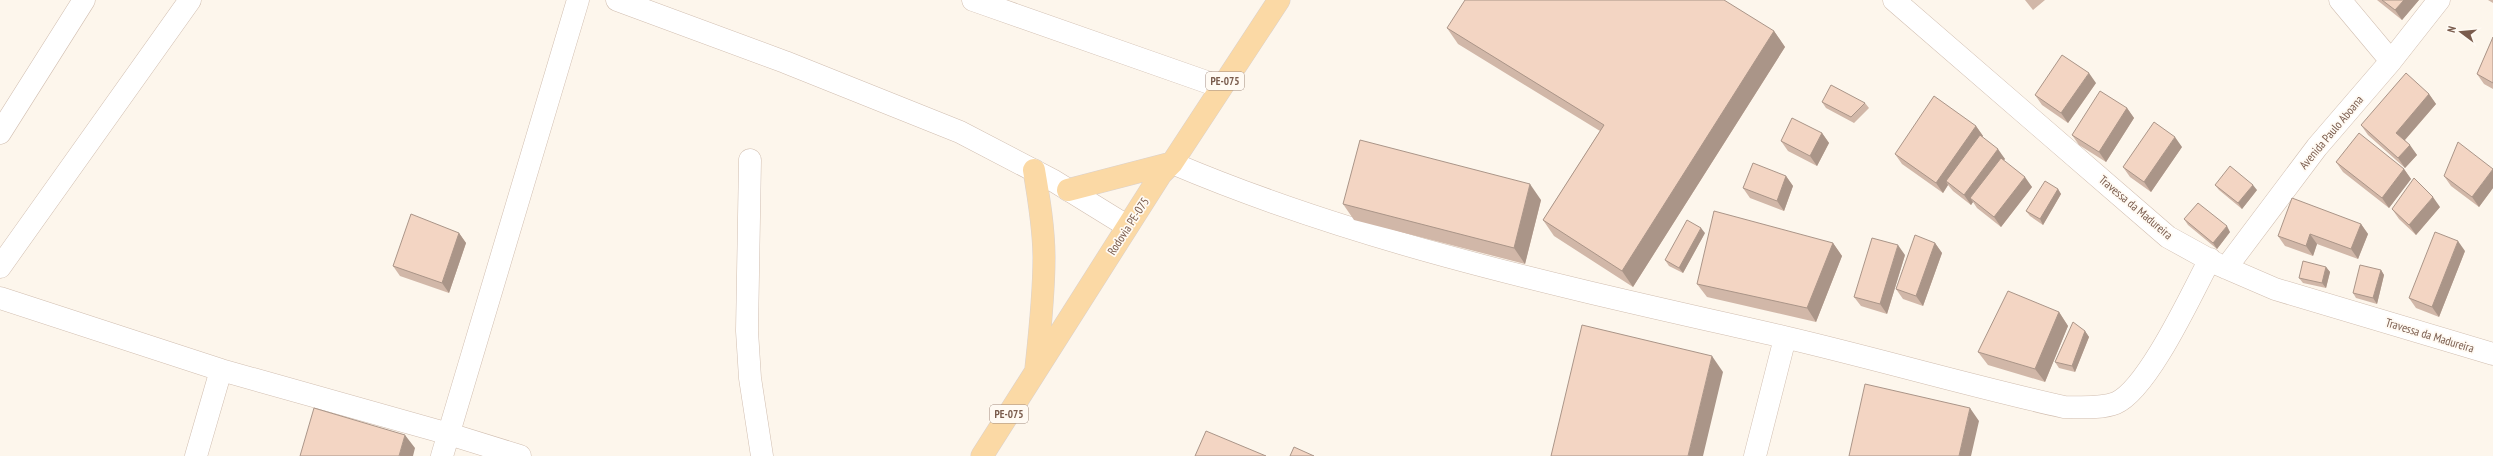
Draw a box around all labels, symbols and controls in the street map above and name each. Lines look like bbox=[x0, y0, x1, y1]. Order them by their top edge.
north arrow bbox=[2441, 12, 2481, 52]
text: N bbox=[2444, 24, 2459, 34]
road number: PE-075 bbox=[1206, 72, 1244, 90]
street label: Avenida Paulo Aboana bbox=[2296, 92, 2366, 172]
street label: Travessa da Madureira bbox=[2096, 172, 2176, 242]
street label: Rodovia PE-075 bbox=[1104, 194, 1152, 258]
street label: Travessa da Madureira bbox=[2384, 314, 2476, 356]
road number: PE-075 bbox=[990, 405, 1028, 423]

